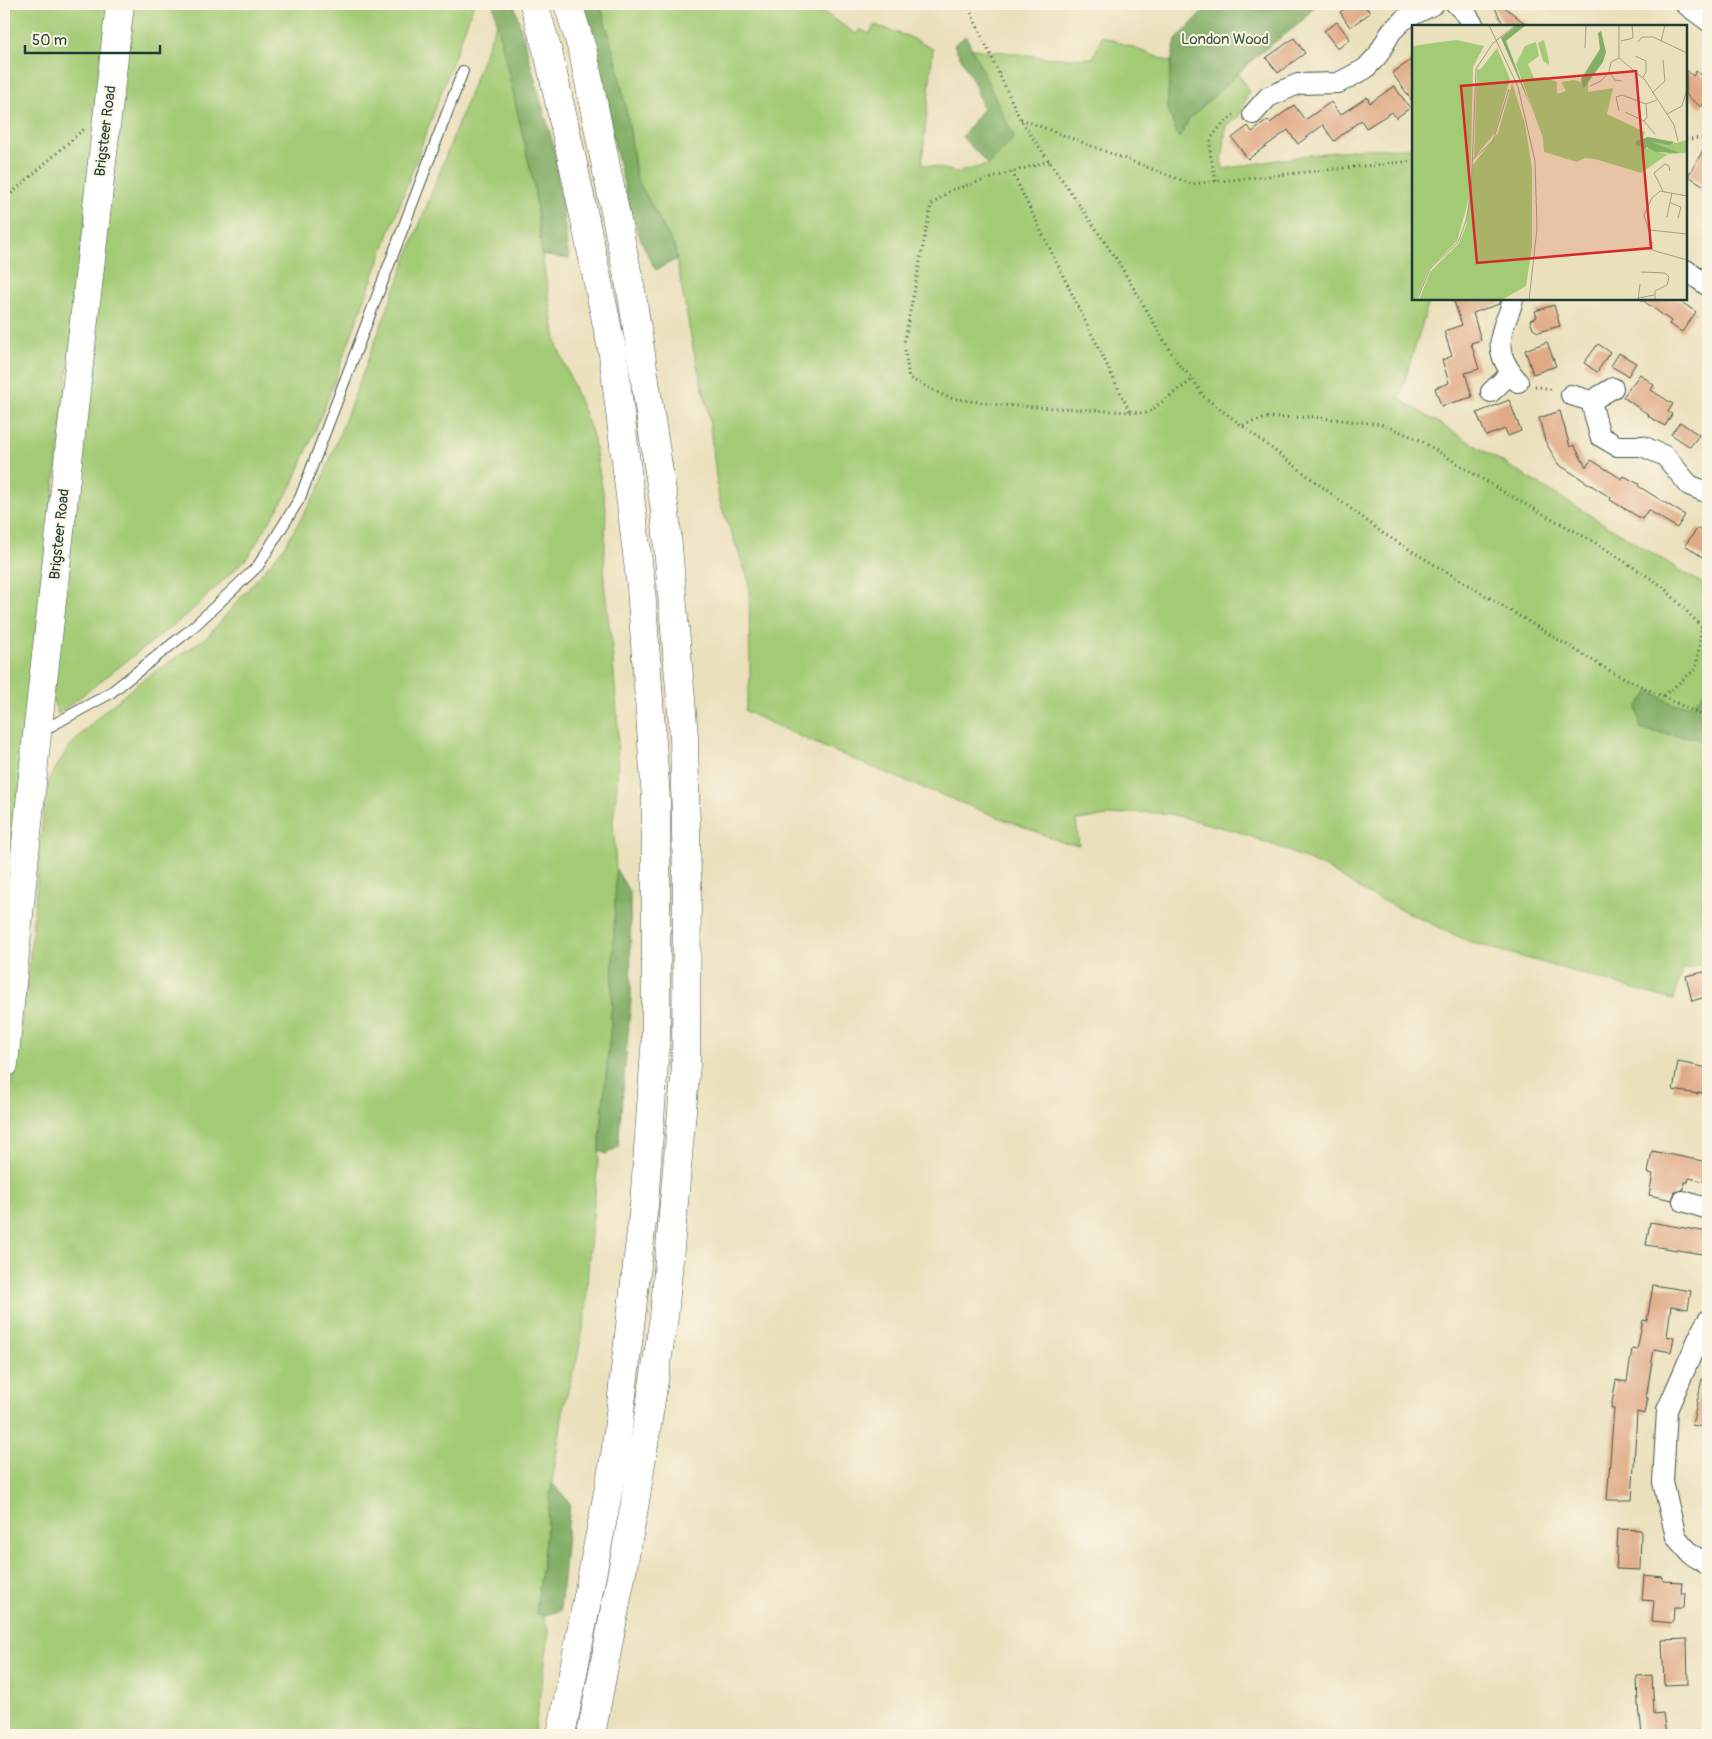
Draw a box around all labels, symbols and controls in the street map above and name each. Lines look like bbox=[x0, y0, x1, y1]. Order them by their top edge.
scale bar bbox=[25, 22, 160, 54]
inset map bbox=[1412, 25, 1687, 300]
park label: London Wood bbox=[1181, 30, 1269, 49]
text: 50 m bbox=[32, 31, 67, 50]
street label: Brigsteer Road bbox=[91, 85, 120, 178]
street label: Brigsteer Road bbox=[45, 488, 74, 580]

